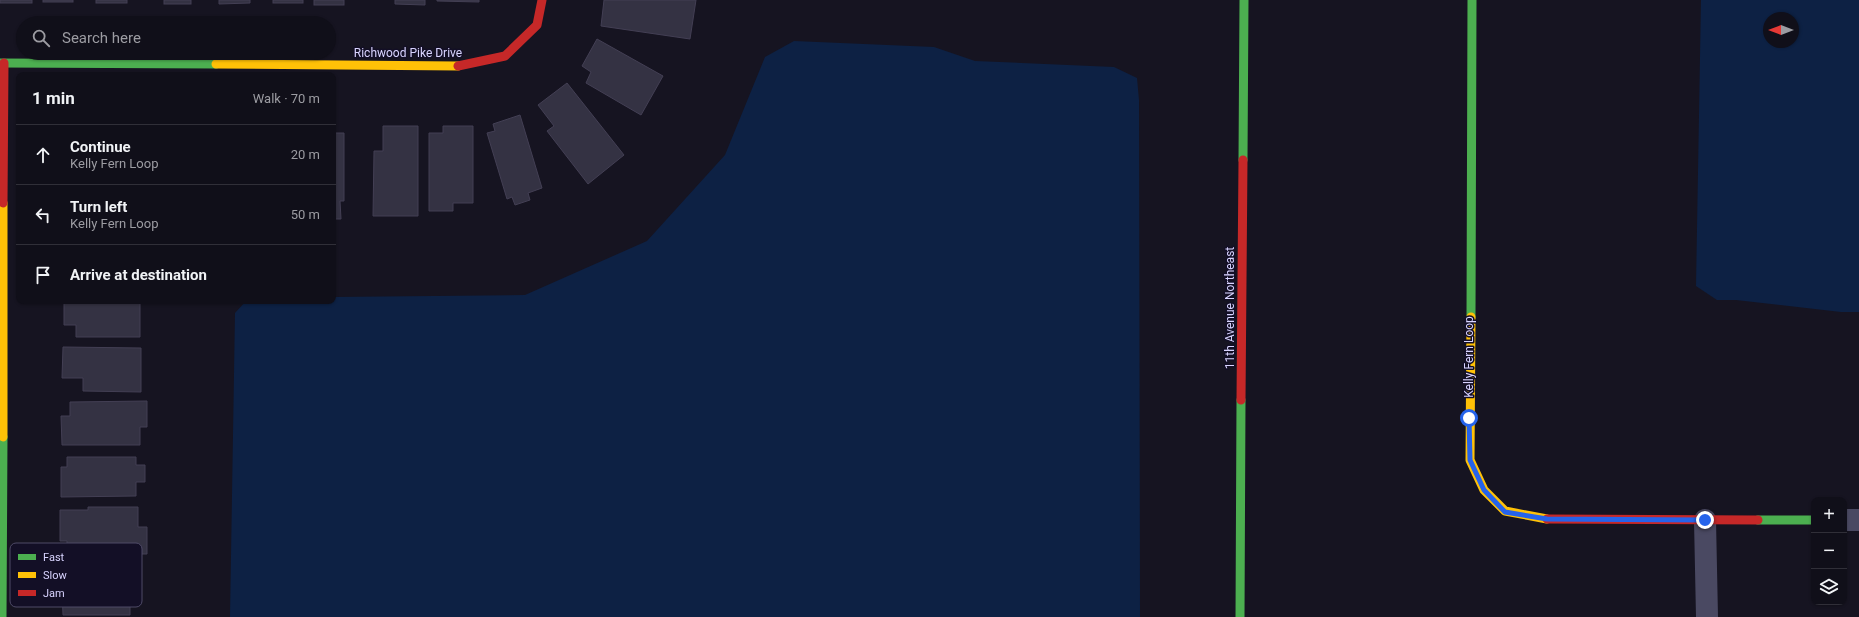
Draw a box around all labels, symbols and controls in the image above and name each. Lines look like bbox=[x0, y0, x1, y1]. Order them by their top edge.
north arrow bbox=[1763, 12, 1799, 48]
search box bbox=[16, 16, 336, 60]
icon: search bbox=[30, 27, 52, 49]
text: Search here bbox=[62, 29, 141, 47]
street label: Richwood Pike Drive bbox=[354, 46, 462, 60]
text: 1 min bbox=[32, 88, 75, 108]
text: Walk · 70 m bbox=[253, 91, 320, 106]
text: Continue bbox=[70, 138, 131, 156]
icon: ahead bbox=[32, 144, 54, 166]
text: 20 m bbox=[291, 147, 320, 162]
text: Kelly Fern Loop bbox=[70, 156, 158, 171]
text: Turn left bbox=[70, 198, 127, 216]
icon: left bbox=[32, 204, 54, 226]
text: 50 m bbox=[291, 207, 320, 222]
text: Kelly Fern Loop bbox=[70, 216, 158, 231]
street label: 11th Avenue Northeast bbox=[1223, 247, 1237, 369]
icon: arrive bbox=[32, 264, 54, 286]
text: Arrive at destination bbox=[70, 266, 207, 284]
street label: Kelly Fern Loop bbox=[1462, 316, 1476, 398]
route start bbox=[1460, 409, 1478, 427]
map controls bbox=[1811, 497, 1847, 605]
button: + bbox=[1811, 497, 1847, 533]
route end bbox=[1696, 511, 1714, 529]
button: − bbox=[1811, 533, 1847, 569]
legend bbox=[10, 543, 142, 607]
text: Fast bbox=[43, 551, 65, 564]
text: Slow bbox=[43, 569, 67, 582]
button: layers bbox=[1811, 569, 1847, 605]
text: Jam bbox=[43, 587, 65, 600]

